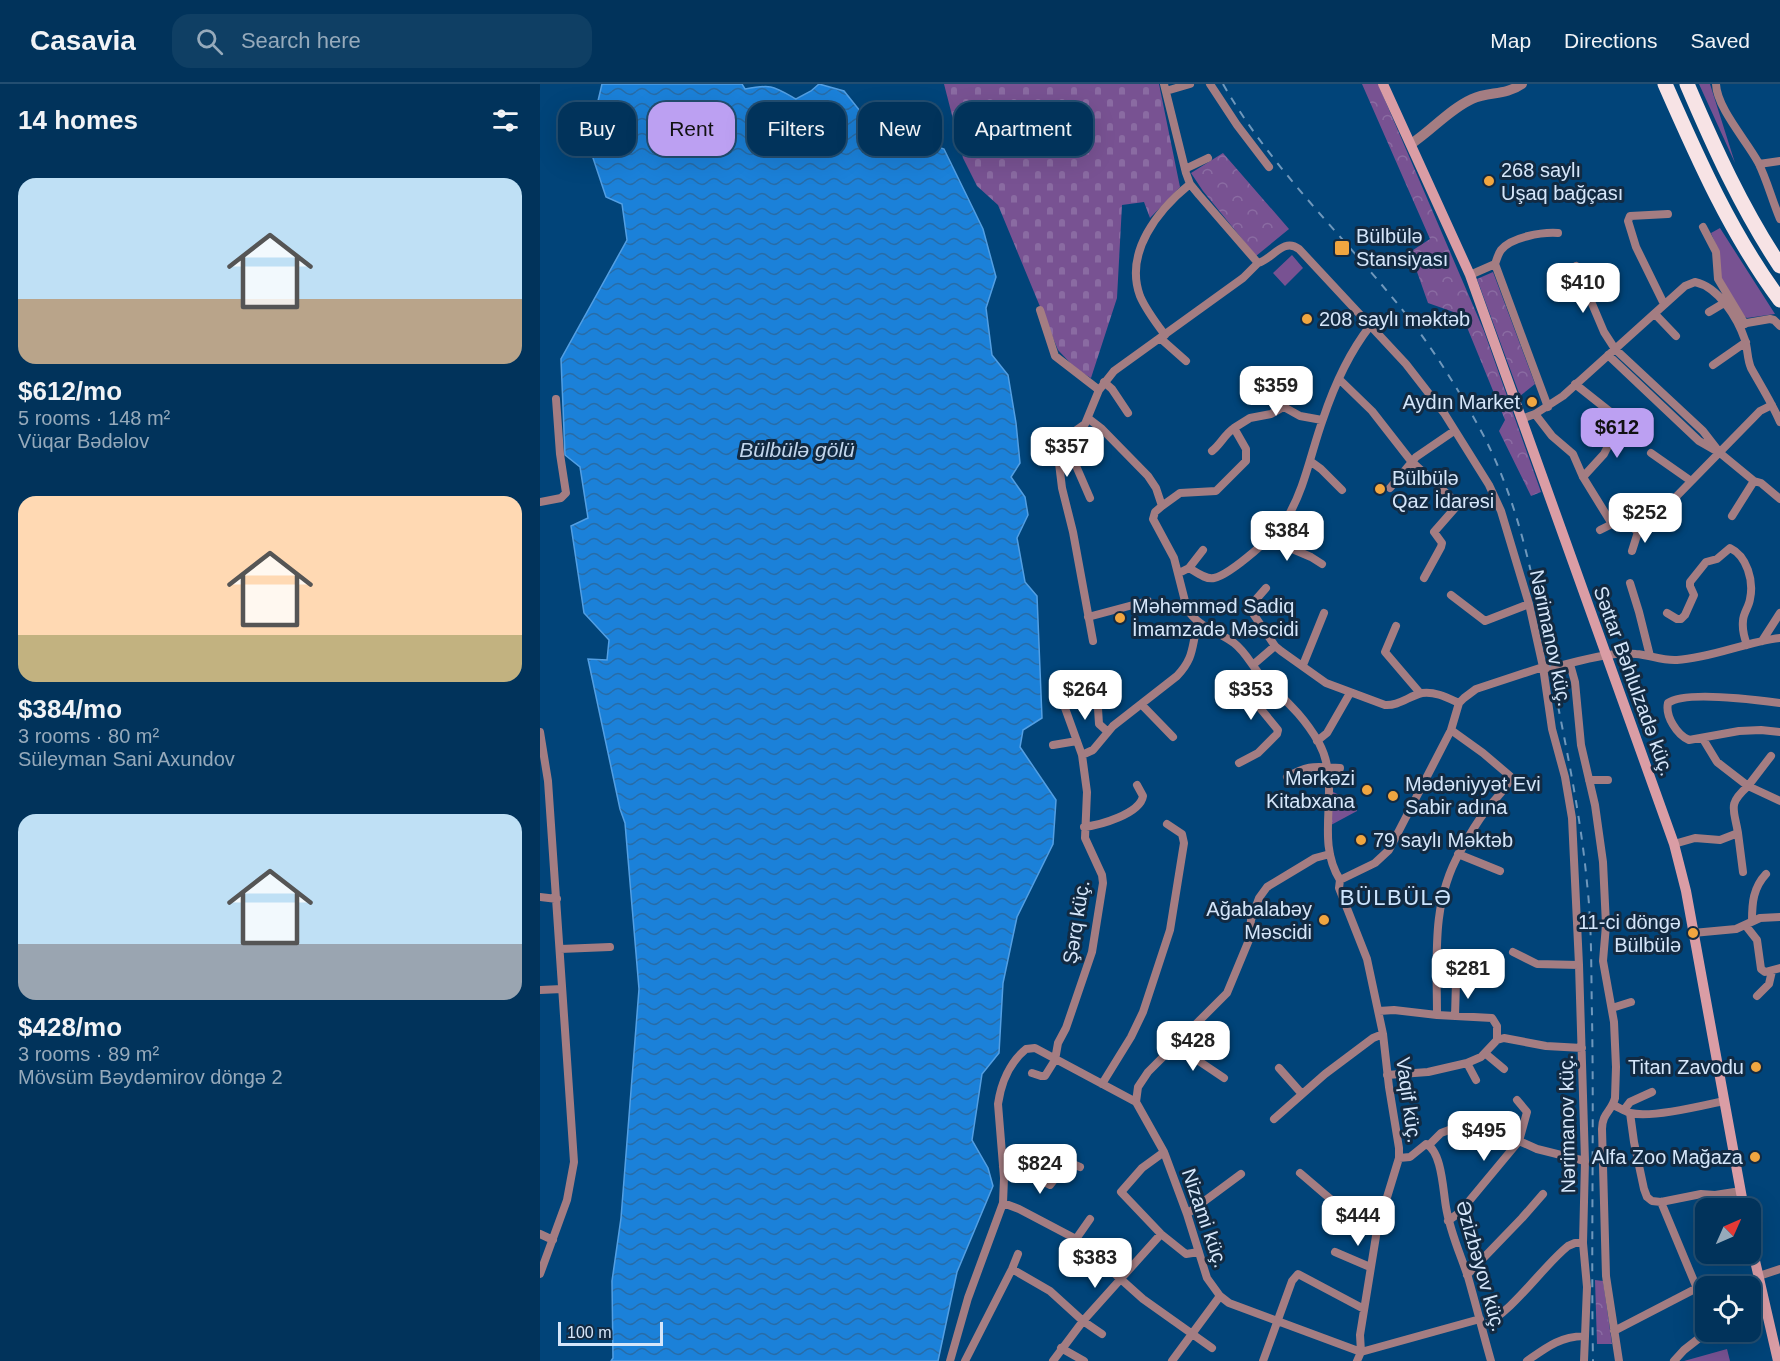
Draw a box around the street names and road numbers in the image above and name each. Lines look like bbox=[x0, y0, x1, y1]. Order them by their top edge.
street label: Nərimanov küç. bbox=[1526, 568, 1576, 708]
street label: Səttar Bəhlulzadə küç. bbox=[1589, 583, 1679, 779]
street label: Şərq küç. bbox=[1059, 879, 1093, 965]
street label: Nərimanov küç. bbox=[1555, 1054, 1579, 1194]
street label: Vaqif küç. bbox=[1392, 1056, 1426, 1144]
street label: Nizami küç. bbox=[1178, 1166, 1232, 1270]
street label: Əzizbəyov küç. bbox=[1452, 1198, 1510, 1334]

